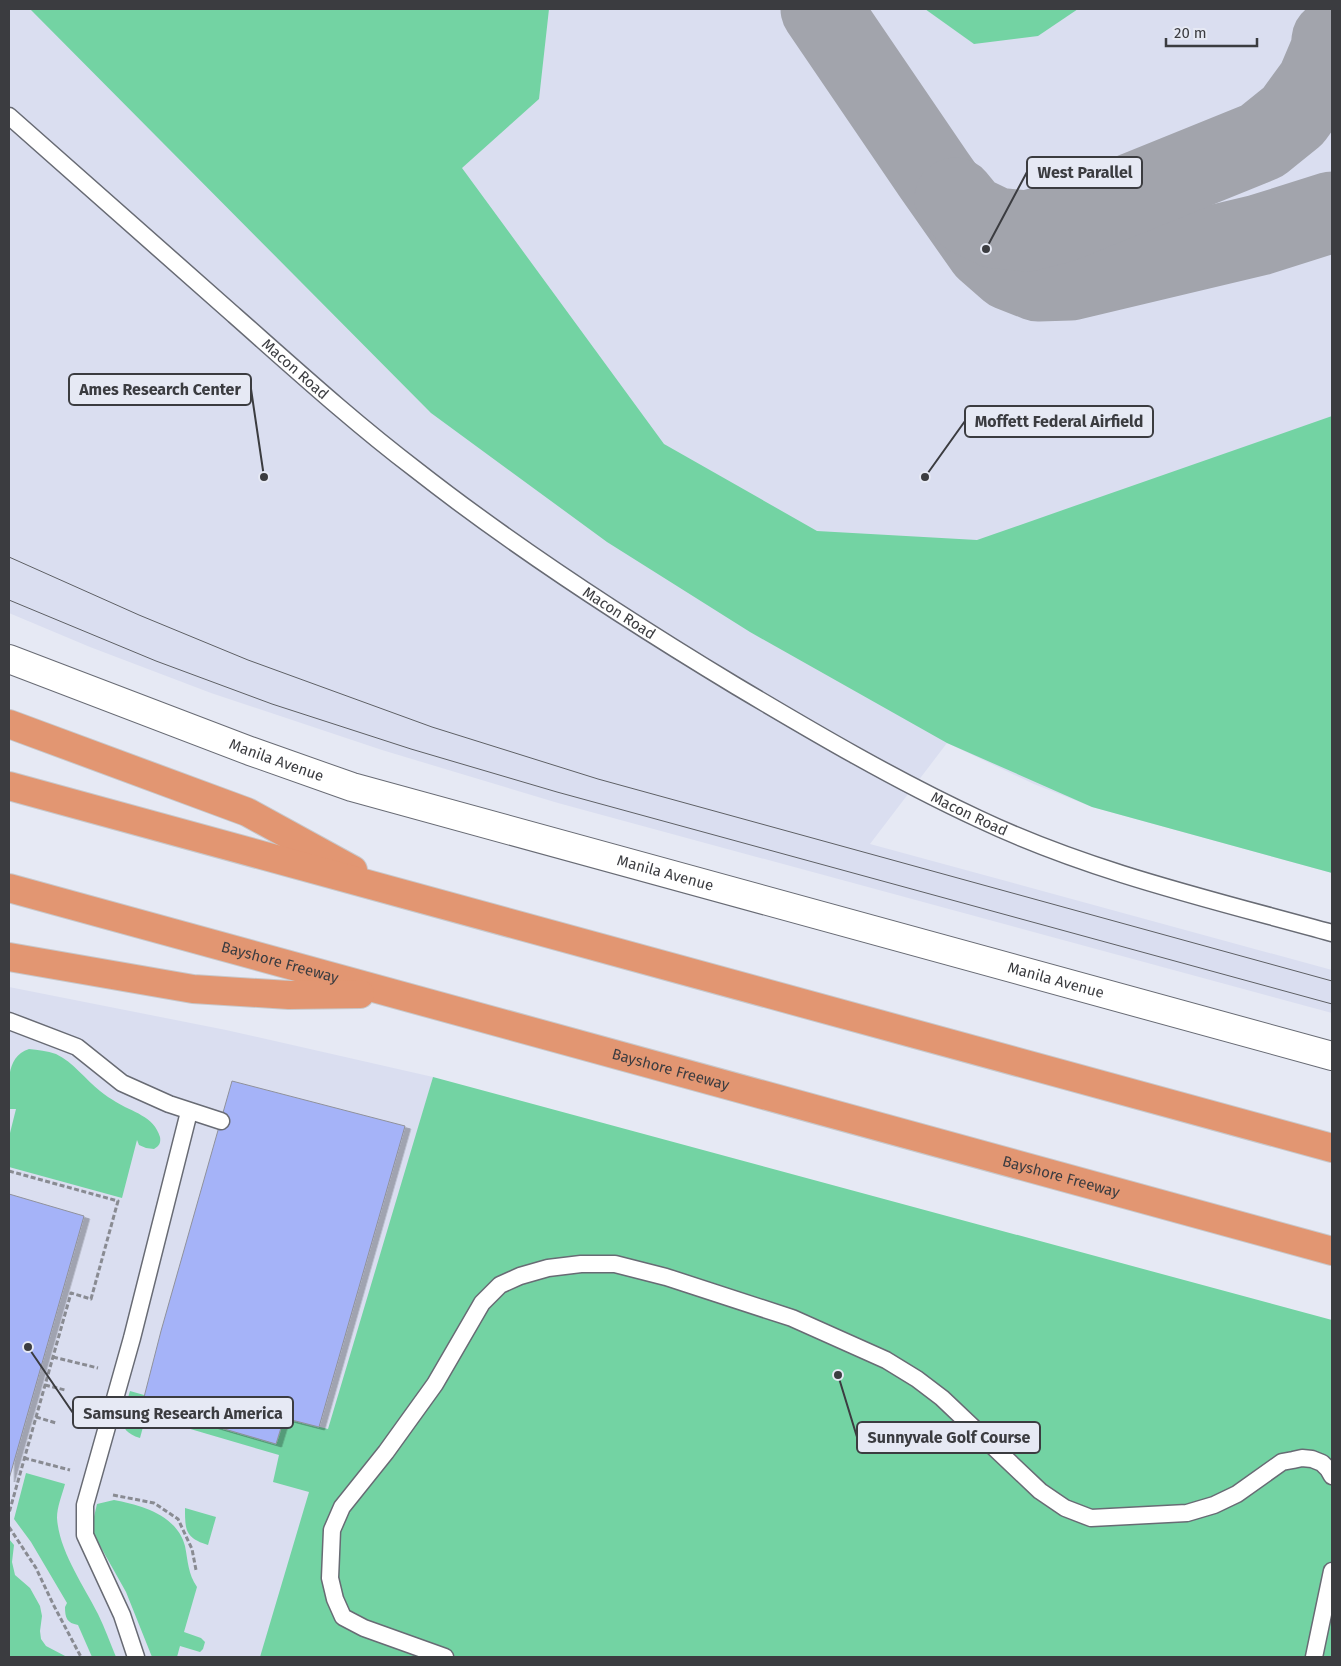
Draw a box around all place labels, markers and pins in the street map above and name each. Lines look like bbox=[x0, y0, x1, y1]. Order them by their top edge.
callout: West Parallel bbox=[1027, 157, 1142, 188]
callout: Ames Research Center bbox=[69, 374, 251, 405]
callout: Moffett Federal Airfield bbox=[965, 406, 1153, 437]
callout: Samsung Research America bbox=[73, 1397, 293, 1428]
callout: Sunnyvale Golf Course bbox=[857, 1422, 1040, 1453]

